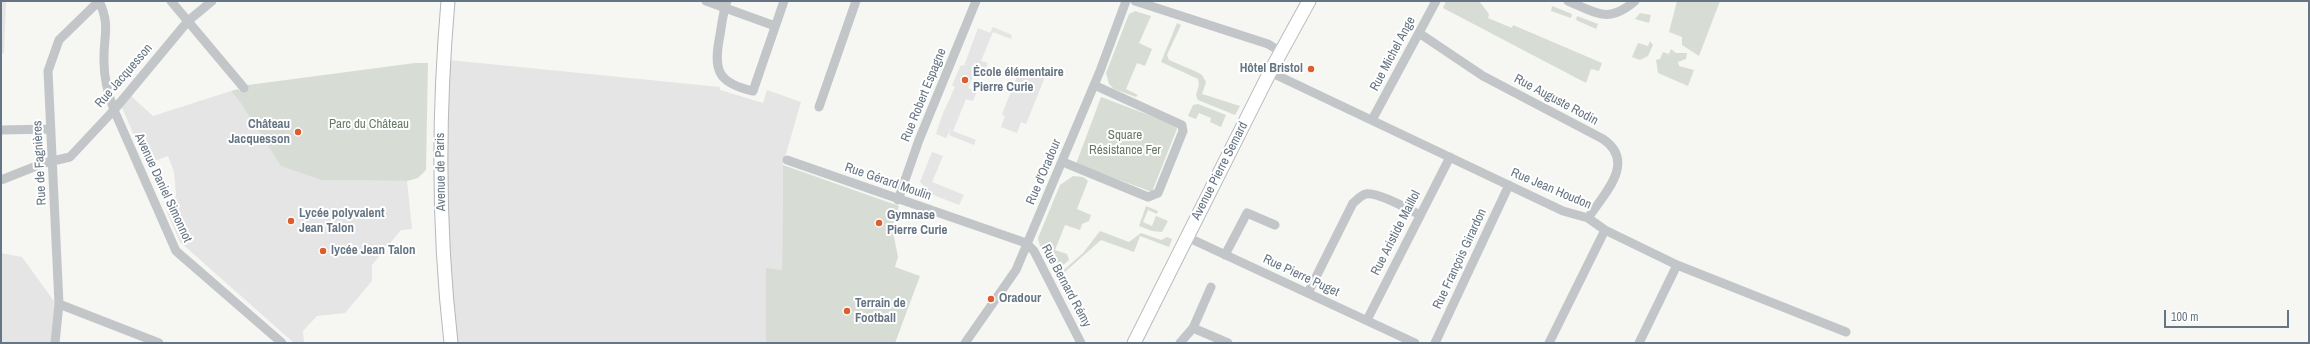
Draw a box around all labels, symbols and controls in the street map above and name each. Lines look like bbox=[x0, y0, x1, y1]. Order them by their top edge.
street label: Rue Michel Ange bbox=[1367, 14, 1419, 94]
street label: Rue Jacquesson bbox=[92, 41, 156, 111]
street label: Rue Robert Espagne bbox=[898, 46, 950, 144]
place label: Hôtel Bristol bbox=[1240, 61, 1303, 77]
marker: Hôtel Bristol bbox=[1306, 64, 1316, 74]
place label: École élémentaire Pierre Curie bbox=[973, 65, 1064, 96]
street label: Rue Auguste Rodin bbox=[1511, 71, 1601, 129]
marker: École élémentaire Pierre Curie bbox=[960, 75, 970, 85]
place label: Château Jacquesson bbox=[228, 117, 290, 148]
park label: Parc du Château bbox=[329, 117, 409, 133]
street label: Avenue Pierre Semard bbox=[1188, 119, 1252, 223]
street label: Rue de Fagnières bbox=[30, 120, 50, 206]
marker: Château Jacquesson bbox=[293, 127, 303, 137]
park label: Square Résistance Fer bbox=[1089, 128, 1161, 159]
street label: Avenue Daniel Simonnot bbox=[131, 131, 195, 245]
street label: Avenue de Paris bbox=[433, 133, 449, 211]
street label: Rue d'Oradour bbox=[1023, 137, 1065, 207]
street label: Rue Gérard Moulin bbox=[843, 160, 933, 204]
street label: Rue Jean Houdon bbox=[1508, 165, 1594, 213]
street label: Rue Aristide Maillol bbox=[1368, 188, 1424, 278]
place label: Lycée polyvalent Jean Talon bbox=[299, 206, 385, 237]
street label: Rue François Girardon bbox=[1430, 206, 1490, 312]
place label: Gymnase Pierre Curie bbox=[887, 208, 947, 239]
marker: Lycée polyvalent Jean Talon bbox=[286, 216, 296, 226]
marker: Gymnase Pierre Curie bbox=[874, 218, 884, 228]
street label: Rue Bernard Rémy bbox=[1038, 242, 1094, 330]
place label: lycée Jean Talon bbox=[331, 243, 416, 259]
marker: lycée Jean Talon bbox=[318, 246, 328, 256]
street label: Rue Pierre Puget bbox=[1260, 252, 1342, 300]
place label: Oradour bbox=[999, 291, 1041, 307]
marker: Oradour bbox=[986, 294, 996, 304]
place label: Terrain de Football bbox=[855, 296, 906, 327]
scale bar bbox=[2166, 302, 2291, 328]
marker: Terrain de Football bbox=[842, 306, 852, 316]
text: 100 m bbox=[2171, 309, 2198, 325]

